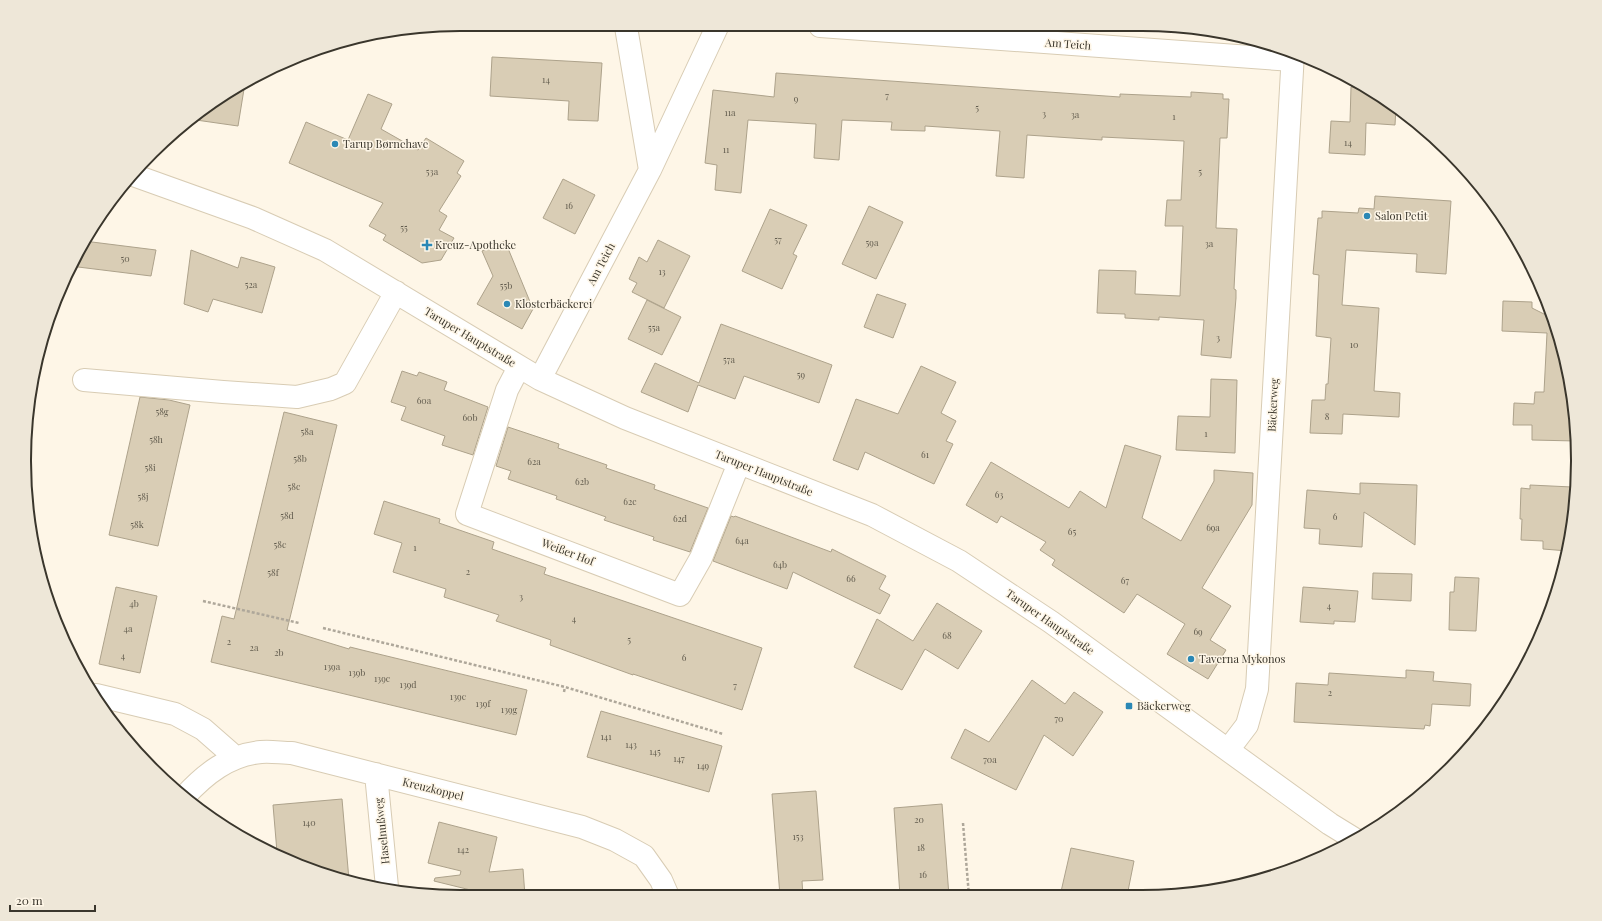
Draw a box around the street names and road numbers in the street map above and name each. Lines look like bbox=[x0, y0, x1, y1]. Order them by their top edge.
street label: Am Teich bbox=[1044, 34, 1092, 53]
street label: Am Teich bbox=[583, 239, 618, 289]
street label: Taruper Hauptstraße bbox=[422, 303, 519, 370]
street label: Bäckerweg bbox=[1264, 378, 1281, 432]
street label: Taruper Hauptstraße bbox=[713, 446, 816, 499]
street label: Weißer Hof bbox=[539, 534, 598, 569]
street label: Taruper Hauptstraße bbox=[1003, 586, 1098, 658]
street label: Kreuzkoppel bbox=[401, 774, 465, 803]
street label: Haselnußweg bbox=[371, 797, 392, 865]

